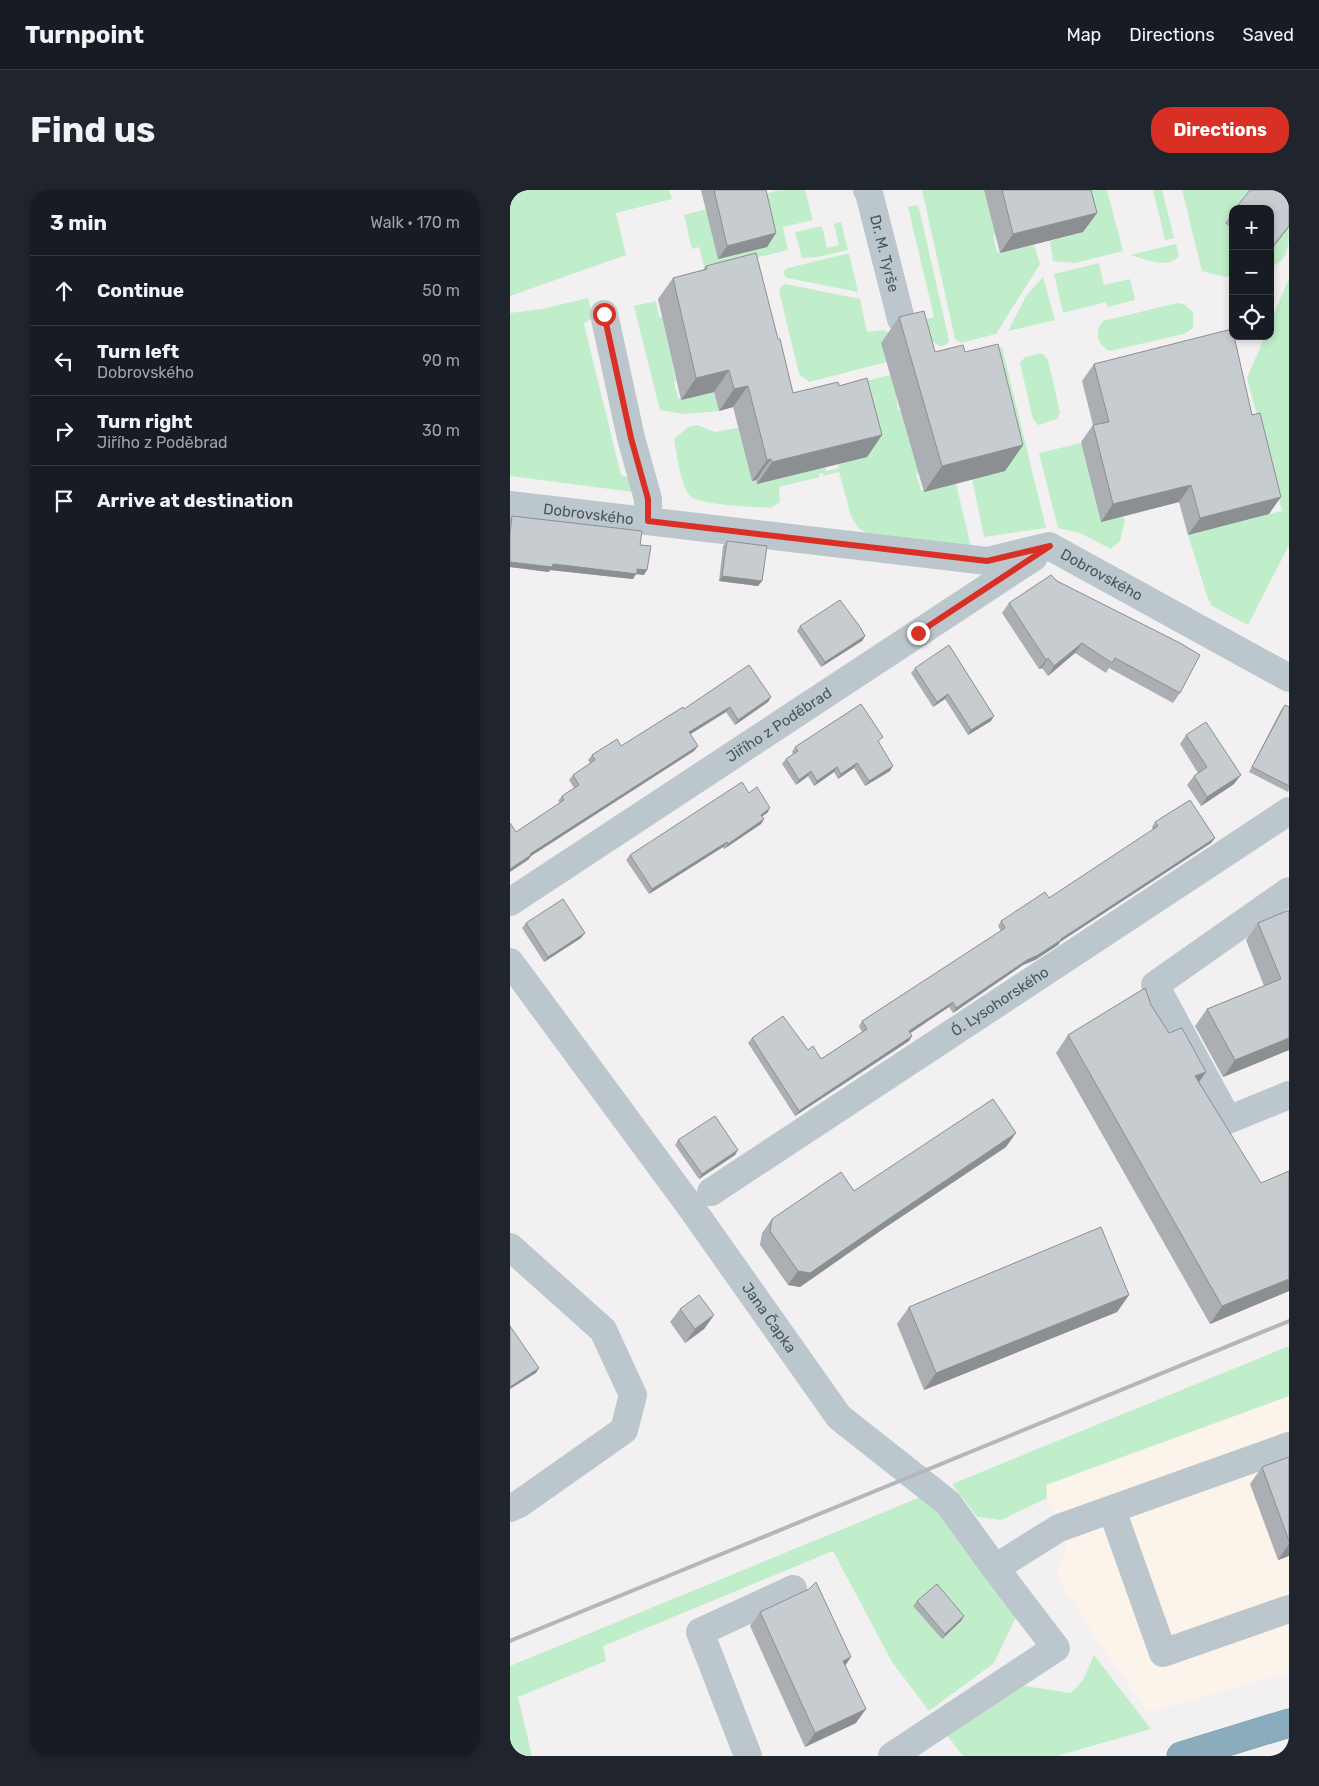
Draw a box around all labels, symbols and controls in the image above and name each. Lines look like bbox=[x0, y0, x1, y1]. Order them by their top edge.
text: Turnpoint bbox=[25, 21, 144, 49]
text: Map bbox=[1066, 24, 1101, 46]
text: Directions bbox=[1129, 24, 1215, 46]
text: Saved bbox=[1243, 24, 1294, 46]
button: Directions bbox=[1151, 107, 1289, 153]
text: Find us bbox=[30, 109, 155, 151]
map controls bbox=[1229, 205, 1274, 340]
button: + bbox=[1229, 205, 1274, 250]
text: 3 min bbox=[50, 210, 107, 235]
text: Walk · 170 m bbox=[370, 213, 460, 232]
street label: Dr. M. Tyrše bbox=[866, 213, 903, 294]
button: − bbox=[1229, 250, 1274, 295]
icon: ahead bbox=[50, 277, 78, 305]
text: Continue bbox=[97, 279, 184, 302]
text: 50 m bbox=[422, 281, 460, 300]
button: locate bbox=[1229, 295, 1274, 340]
route start bbox=[593, 303, 616, 326]
text: Turn left bbox=[97, 340, 179, 363]
icon: left bbox=[50, 347, 78, 375]
text: 90 m bbox=[422, 351, 460, 370]
text: Dobrovského bbox=[97, 363, 194, 382]
text: Turn right bbox=[97, 410, 192, 433]
icon: right bbox=[50, 417, 78, 445]
text: 30 m bbox=[422, 421, 460, 440]
text: Jiřího z Poděbrad bbox=[97, 433, 228, 452]
icon: arrive bbox=[50, 487, 78, 515]
text: Arrive at destination bbox=[97, 489, 293, 512]
street label: Dobrovského bbox=[542, 500, 635, 528]
street label: Dobrovského bbox=[1057, 545, 1146, 605]
route end bbox=[907, 622, 930, 645]
street label: Jiřího z Poděbrad bbox=[723, 684, 835, 766]
street label: Ó. Lysohorského bbox=[948, 963, 1052, 1040]
street label: Jana Čapka bbox=[738, 1279, 800, 1356]

